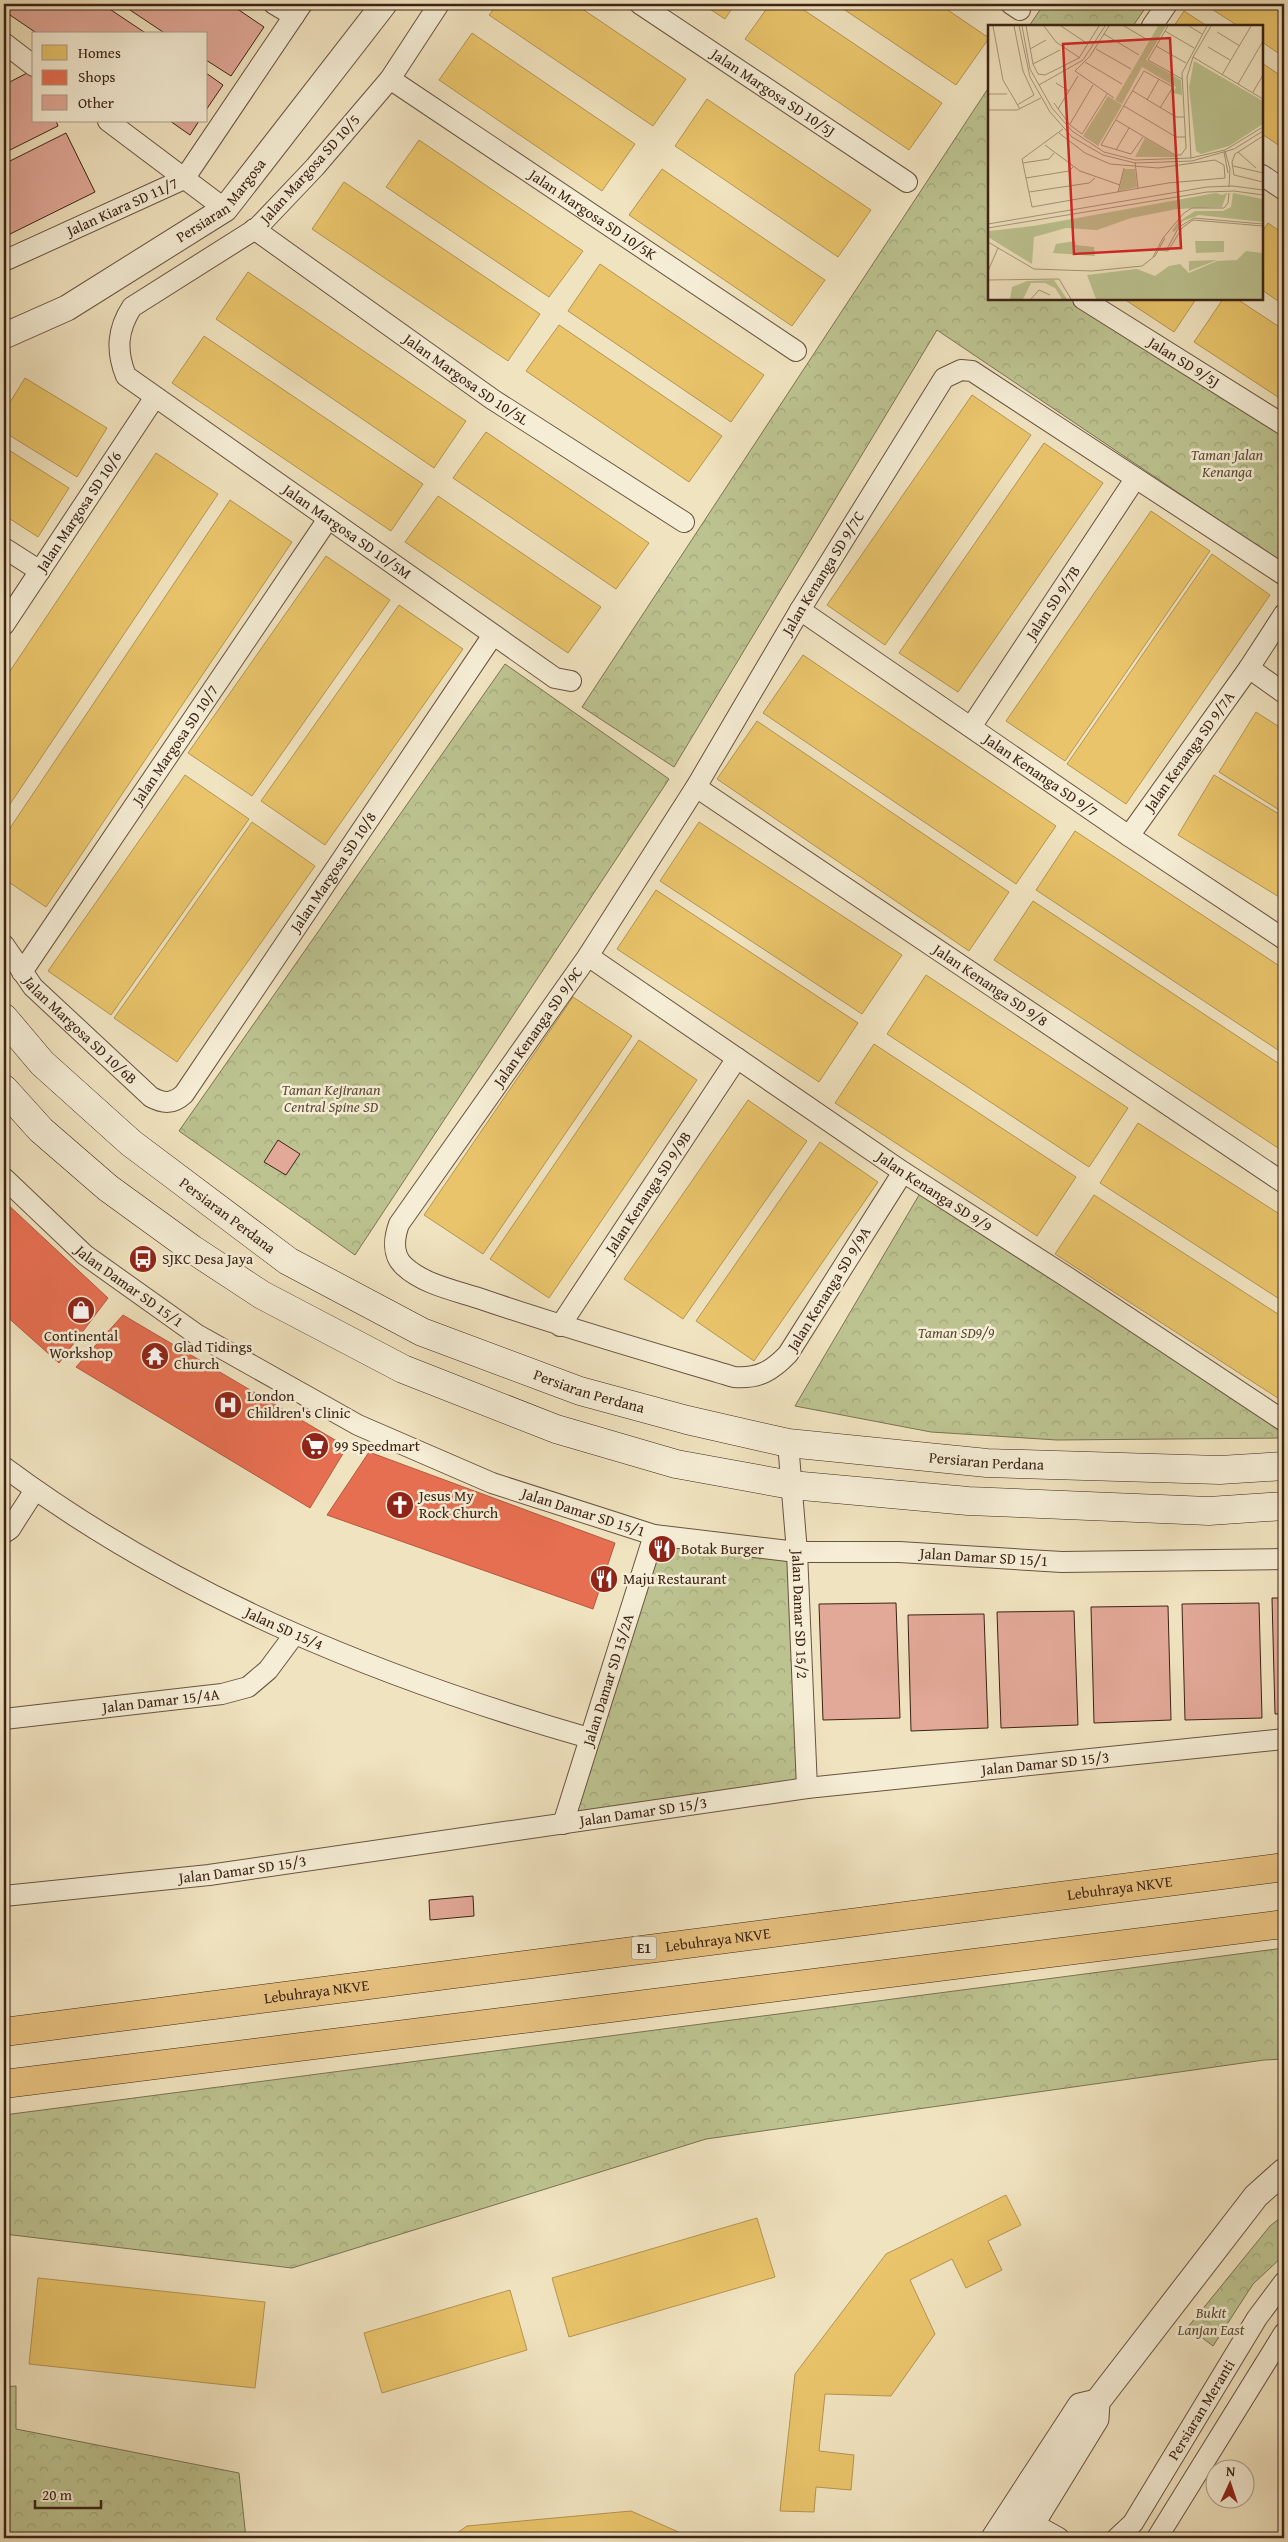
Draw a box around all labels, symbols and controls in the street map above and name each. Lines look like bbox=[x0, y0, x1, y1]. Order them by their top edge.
inset map bbox=[988, 25, 1263, 300]
legend bbox=[32, 32, 208, 122]
text: Homes bbox=[78, 42, 121, 63]
street label: Jalan Margosa SD 10/5J bbox=[705, 42, 840, 142]
text: Shops bbox=[78, 66, 115, 87]
text: Other bbox=[78, 92, 114, 113]
street label: Jalan Margosa SD 10/5 bbox=[254, 109, 364, 229]
street label: Persiaran Margosa bbox=[172, 154, 270, 247]
street label: Jalan Margosa SD 10/5K bbox=[523, 163, 661, 265]
street label: Jalan Kiara SD 11/7 bbox=[61, 172, 181, 242]
street label: Jalan Margosa SD 10/5L bbox=[398, 327, 533, 430]
street label: Jalan SD 9/5J bbox=[1143, 330, 1224, 392]
park label: Taman Jalan Kenanga bbox=[1191, 444, 1264, 482]
street label: Jalan Margosa SD 10/6 bbox=[30, 447, 126, 577]
street label: Jalan Margosa SD 10/5M bbox=[277, 477, 416, 584]
street label: Jalan Kenanga SD 9/7C bbox=[776, 507, 869, 640]
street label: Jalan SD 9/7B bbox=[1020, 561, 1085, 645]
street label: Jalan Margosa SD 10/7 bbox=[126, 681, 223, 810]
street label: Jalan Kenanga SD 9/7A bbox=[1138, 687, 1239, 817]
street label: Jalan Kenanga SD 9/7 bbox=[978, 727, 1102, 822]
street label: Jalan Margosa SD 10/8 bbox=[284, 808, 381, 938]
street label: Jalan Kenanga SD 9/8 bbox=[928, 938, 1052, 1031]
street label: Jalan Kenanga SD 9/9C bbox=[487, 962, 587, 1092]
street label: Jalan Margosa SD 10/6B bbox=[18, 970, 142, 1089]
park label: Taman Kejiranan Central Spine SD bbox=[282, 1079, 381, 1117]
street label: Jalan Kenanga SD 9/9B bbox=[599, 1127, 696, 1259]
street label: Jalan Kenanga SD 9/9 bbox=[871, 1145, 997, 1237]
street label: Persiaran Perdana bbox=[175, 1172, 280, 1258]
street label: Jalan Kenanga SD 9/9A bbox=[781, 1223, 875, 1357]
street label: Jalan Damar SD 15/1 bbox=[69, 1239, 188, 1332]
bus stop icon: SJKC Desa Jaya bbox=[128, 1244, 158, 1274]
place label: SJKC Desa Jaya bbox=[162, 1248, 253, 1269]
shop icon: Continental Workshop bbox=[66, 1295, 96, 1325]
park label: Taman SD9/9 bbox=[918, 1322, 995, 1343]
place label: Continental Workshop bbox=[44, 1325, 118, 1363]
place label: Glad Tidings Church bbox=[174, 1336, 252, 1374]
temple icon: Glad Tidings Church bbox=[140, 1341, 170, 1371]
street label: Persiaran Perdana bbox=[531, 1364, 647, 1418]
place label: London Children's Clinic bbox=[247, 1385, 351, 1423]
hospital icon: London Children's Clinic bbox=[213, 1390, 243, 1420]
supermarket icon: 99 Speedmart bbox=[300, 1431, 330, 1461]
place label: 99 Speedmart bbox=[334, 1435, 421, 1456]
street label: Persiaran Perdana bbox=[928, 1446, 1044, 1475]
street label: Jalan Damar SD 15/1 bbox=[517, 1482, 648, 1542]
place label: Jesus My Rock Church bbox=[417, 1485, 499, 1523]
church icon: Jesus My Rock Church bbox=[385, 1490, 415, 1520]
restaurant icon: Botak Burger bbox=[647, 1534, 677, 1564]
place label: Botak Burger bbox=[681, 1538, 764, 1559]
street label: Jalan Damar SD 15/1 bbox=[917, 1542, 1049, 1571]
street label: Jalan Damar SD 15/2 bbox=[787, 1548, 813, 1679]
restaurant icon: Maju Restaurant bbox=[589, 1564, 619, 1594]
place label: Maju Restaurant bbox=[623, 1568, 728, 1589]
street label: Jalan SD 15/4 bbox=[240, 1601, 327, 1655]
street label: Jalan Damar SD 15/2A bbox=[577, 1611, 639, 1751]
street label: Jalan Damar 15/4A bbox=[99, 1683, 221, 1718]
street label: Jalan Damar SD 15/3 bbox=[978, 1746, 1110, 1780]
street label: Jalan Damar SD 15/3 bbox=[576, 1792, 708, 1831]
street label: Jalan Damar SD 15/3 bbox=[176, 1850, 308, 1888]
street label: Lebuhraya NKVE bbox=[1066, 1870, 1174, 1905]
street label: Lebuhraya NKVE bbox=[664, 1922, 772, 1957]
road number: E1 bbox=[632, 1936, 656, 1960]
street label: Lebuhraya NKVE bbox=[263, 1974, 370, 2008]
park label: Bukit Lanjan East bbox=[1177, 2302, 1245, 2340]
street label: Persiaran Meranti bbox=[1162, 2356, 1239, 2464]
north arrow bbox=[1206, 2460, 1256, 2510]
text: N bbox=[1225, 2461, 1237, 2481]
scale bar bbox=[35, 2477, 101, 2509]
text: 20 m bbox=[42, 2484, 73, 2505]

